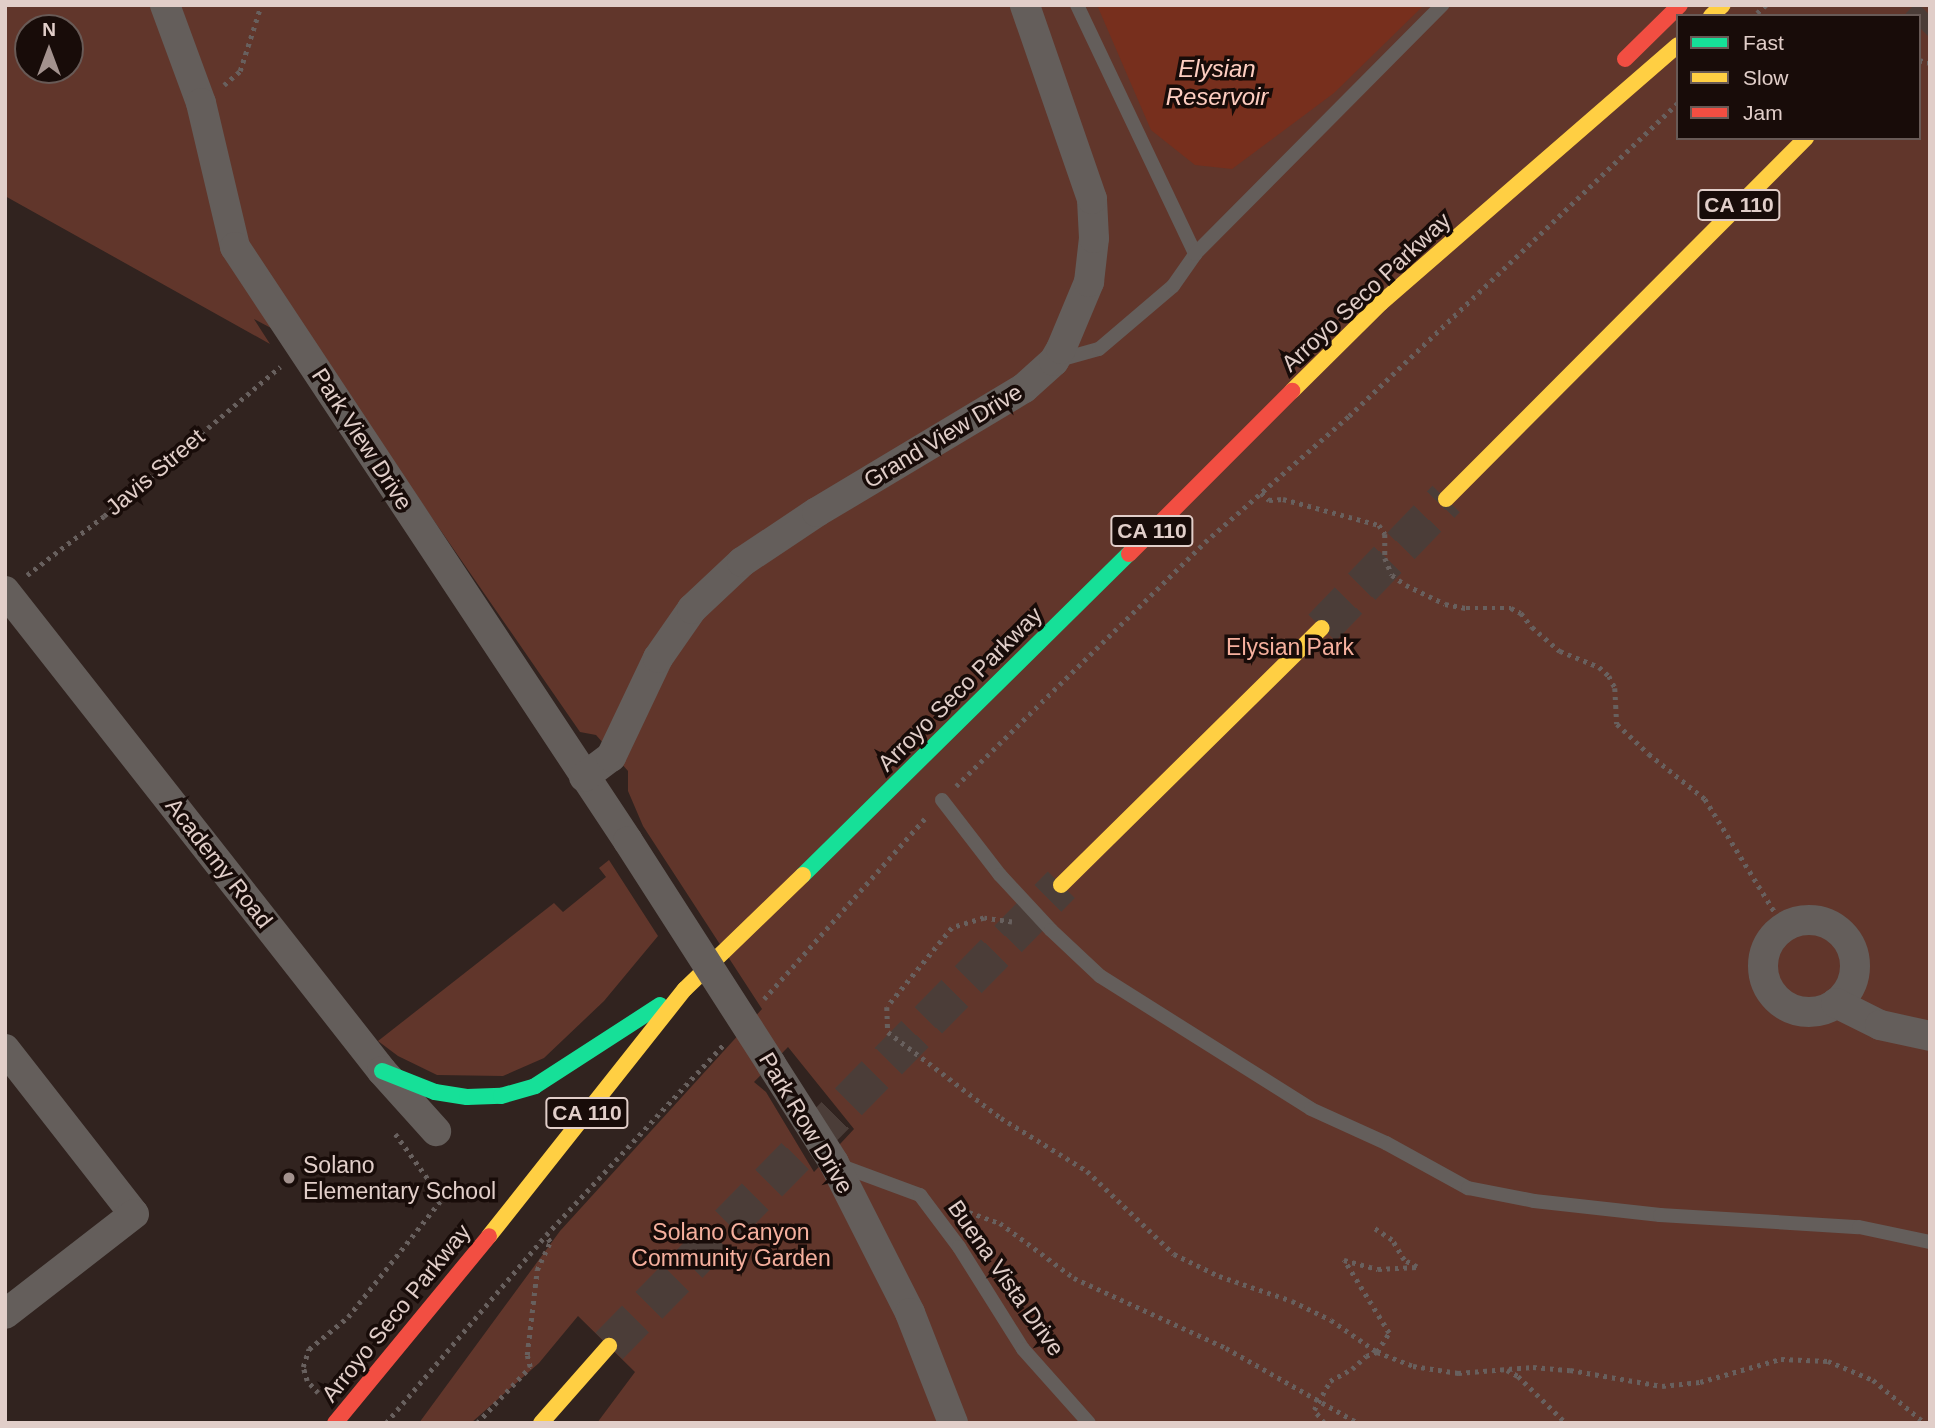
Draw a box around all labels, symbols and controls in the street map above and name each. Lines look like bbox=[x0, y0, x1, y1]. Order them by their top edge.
north arrow bbox=[14, 14, 84, 84]
legend bbox=[1676, 14, 1921, 140]
text: N bbox=[42, 19, 56, 40]
text: Fast bbox=[1743, 31, 1784, 54]
water label: Elysian Reservoir bbox=[1166, 55, 1268, 111]
text: Slow bbox=[1743, 66, 1789, 89]
text: Jam bbox=[1743, 101, 1783, 124]
road number: CA 110 bbox=[1695, 188, 1783, 222]
street label: Arroyo Seco Parkway bbox=[1276, 206, 1456, 378]
street label: Park View Drive bbox=[306, 363, 418, 515]
street label: Grand View Drive bbox=[859, 378, 1027, 494]
street label: Javis Street bbox=[100, 423, 210, 521]
road number: CA 110 bbox=[1108, 514, 1196, 548]
street label: Arroyo Seco Parkway bbox=[872, 601, 1048, 777]
park label: Elysian Park bbox=[1226, 633, 1354, 661]
street label: Academy Road bbox=[160, 793, 278, 933]
street label: Park Row Drive bbox=[753, 1047, 859, 1199]
road number: CA 110 bbox=[543, 1096, 631, 1130]
place label: Solano Elementary School bbox=[303, 1151, 496, 1205]
marker: Solano Elementary School bbox=[281, 1170, 297, 1186]
street label: Buena Vista Drive bbox=[942, 1195, 1070, 1361]
street label: Arroyo Seco Parkway bbox=[316, 1218, 476, 1408]
park label: Solano Canyon Community Garden bbox=[631, 1218, 831, 1272]

